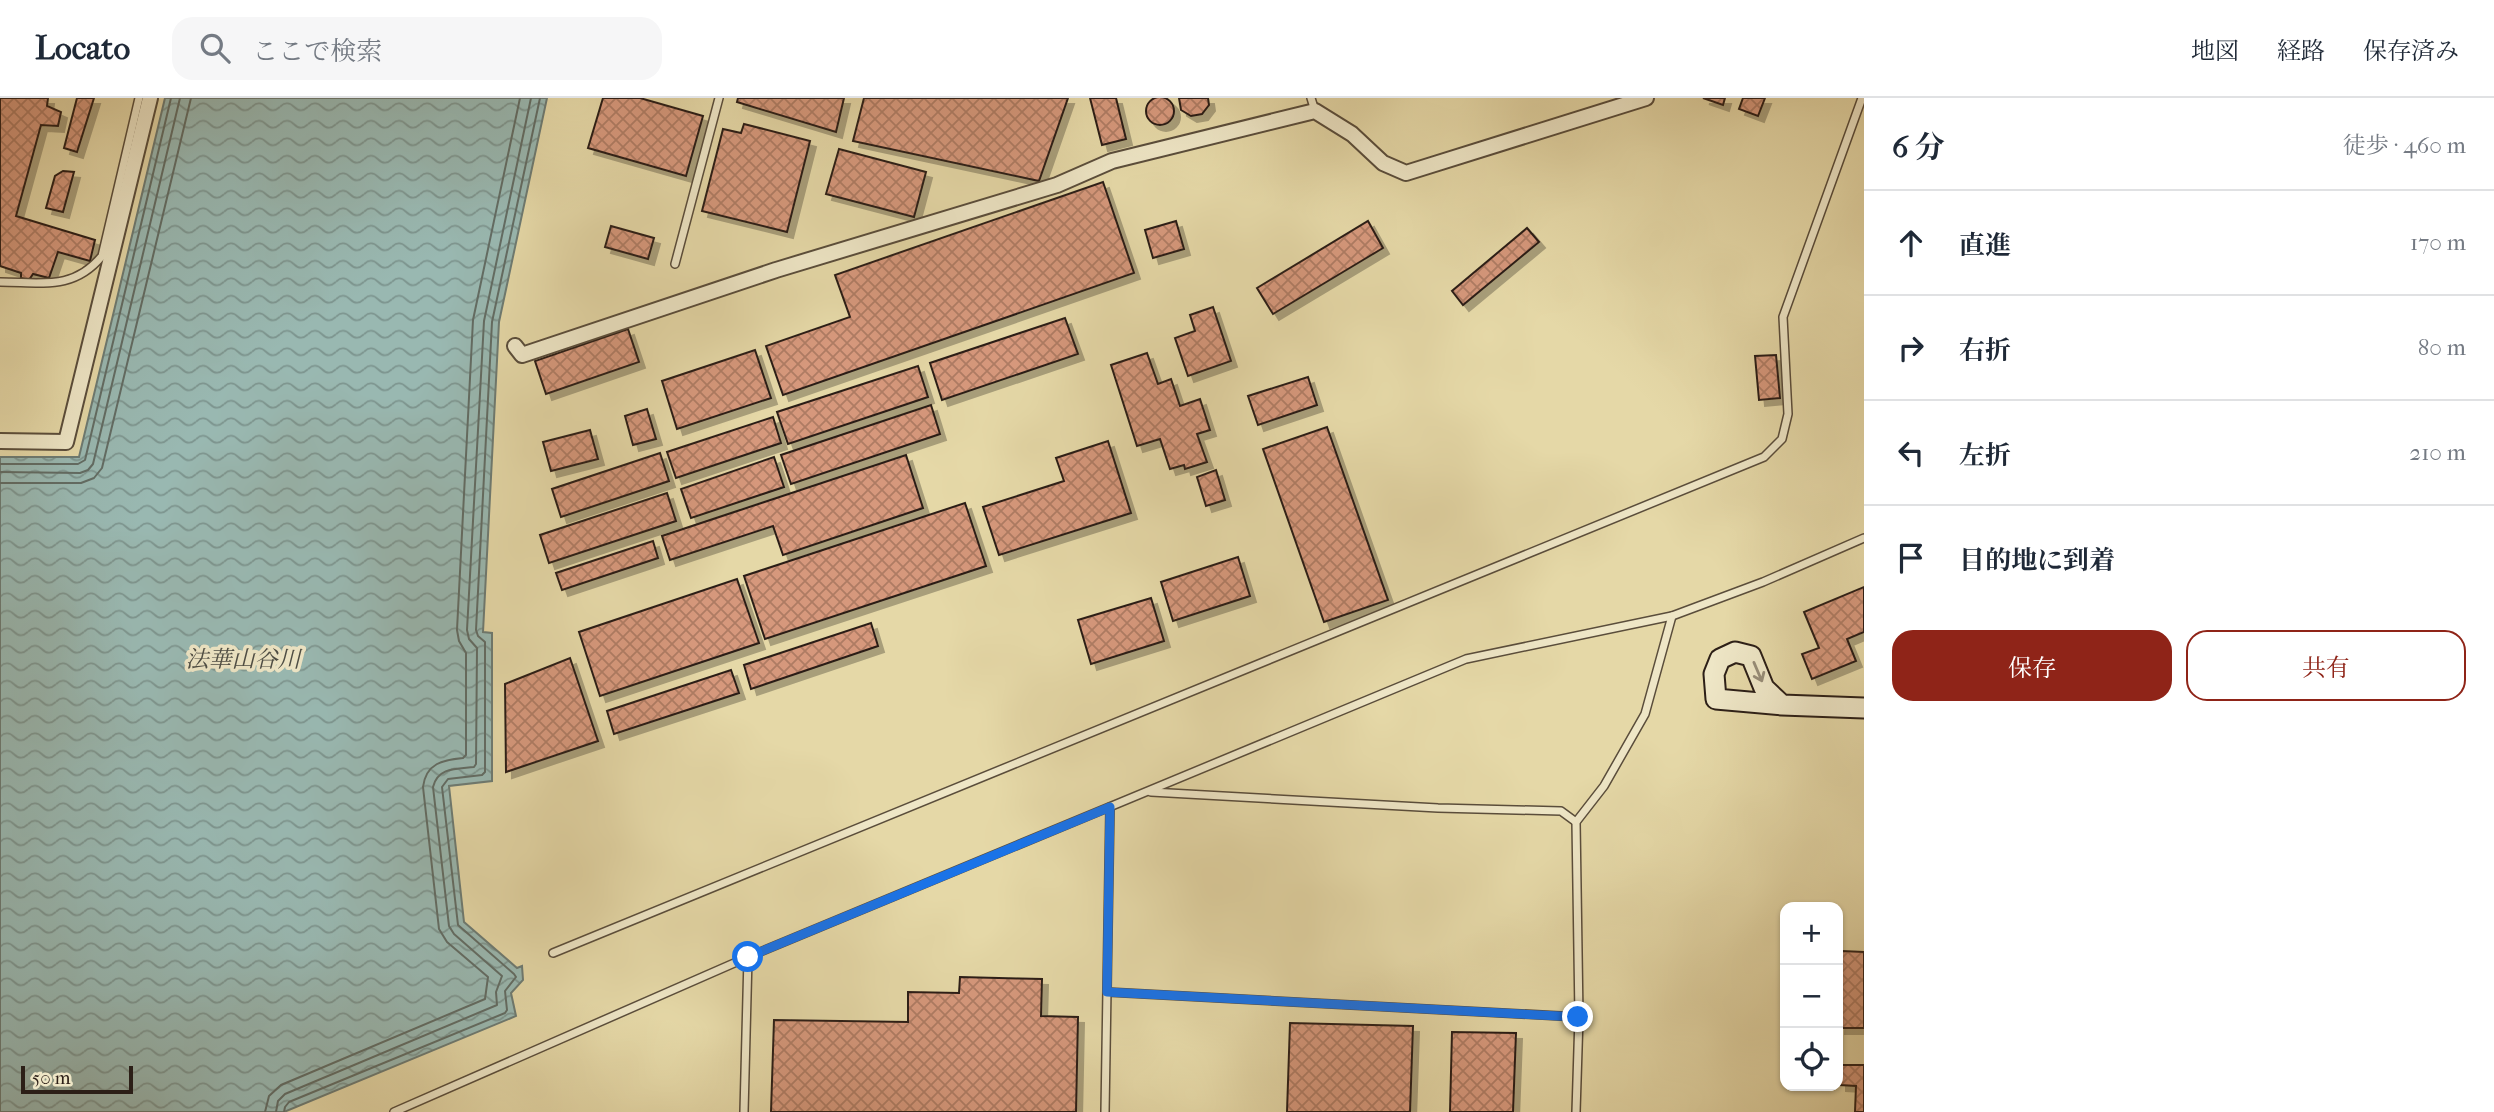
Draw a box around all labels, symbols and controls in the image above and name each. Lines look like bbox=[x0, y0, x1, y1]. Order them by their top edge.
search box bbox=[172, 17, 662, 80]
text: Locato bbox=[35, 29, 130, 68]
icon: search bbox=[196, 29, 234, 67]
text: ここで検索 bbox=[252, 36, 382, 67]
text: 地図 bbox=[2191, 37, 2239, 65]
text: 経路 bbox=[2277, 37, 2325, 65]
text: 保存済み bbox=[2363, 37, 2459, 65]
text: 6 分 bbox=[1892, 130, 1945, 165]
text: 徒歩 · 460 m bbox=[2343, 132, 2466, 159]
icon: ahead bbox=[1892, 224, 1930, 262]
text: 170 m bbox=[2410, 229, 2466, 256]
text: 直進 bbox=[1959, 230, 2011, 261]
icon: right bbox=[1892, 329, 1930, 367]
text: 80 m bbox=[2418, 334, 2466, 361]
text: 右折 bbox=[1959, 335, 2011, 366]
icon: left bbox=[1892, 434, 1930, 472]
text: 210 m bbox=[2409, 439, 2466, 466]
text: 左折 bbox=[1959, 440, 2011, 471]
icon: arrive bbox=[1892, 539, 1930, 577]
text: 目的地に到着 bbox=[1959, 545, 2115, 576]
button: 保存 bbox=[1892, 630, 2172, 701]
button: 共有 bbox=[2186, 630, 2466, 701]
water label: 法華山谷川 bbox=[186, 646, 304, 673]
one-way arrow bbox=[1752, 661, 1765, 682]
map controls bbox=[1780, 902, 1843, 1091]
button: + bbox=[1780, 902, 1843, 965]
route start bbox=[732, 941, 763, 972]
button: − bbox=[1780, 965, 1843, 1028]
route end bbox=[1562, 1001, 1593, 1032]
button: locate bbox=[1780, 1028, 1843, 1091]
scale bar bbox=[21, 1063, 133, 1095]
text: 50 m bbox=[32, 1067, 71, 1089]

